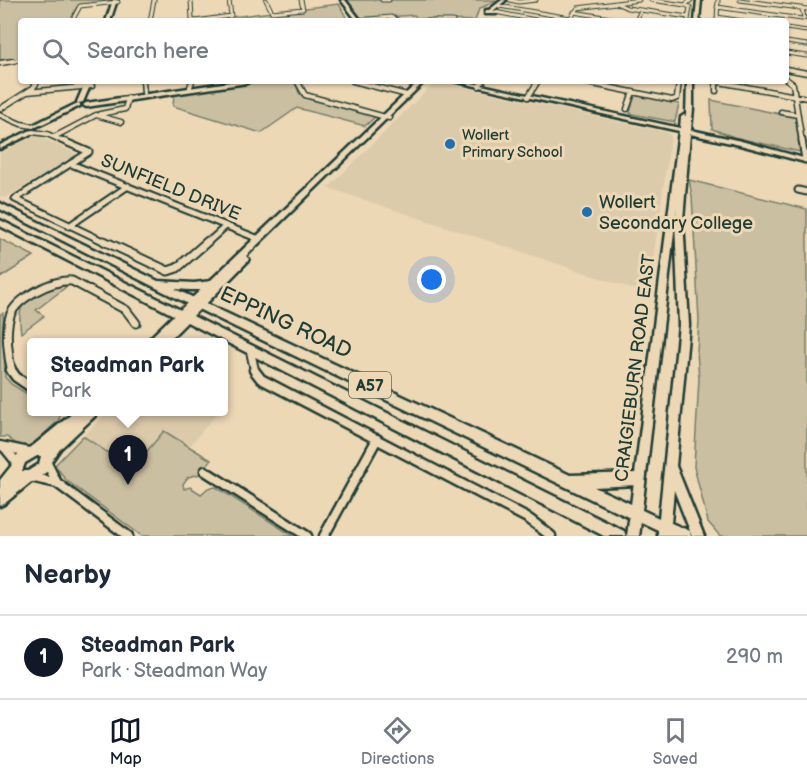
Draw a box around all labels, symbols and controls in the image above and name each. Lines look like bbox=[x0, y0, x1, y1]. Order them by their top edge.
search box bbox=[18, 18, 789, 84]
icon: search bbox=[39, 35, 72, 68]
text: Search here bbox=[87, 38, 209, 65]
place label: Wollert Primary School bbox=[462, 126, 563, 162]
marker: Wollert Primary School bbox=[443, 137, 457, 151]
street label: SUNFIELD DRIVE bbox=[98, 150, 244, 225]
place label: Wollert Secondary College bbox=[599, 192, 753, 234]
marker: Wollert Secondary College bbox=[580, 205, 594, 219]
street label: CRAIGIEBURN ROAD EAST bbox=[611, 253, 660, 483]
your location bbox=[417, 265, 446, 294]
street label: EPPING ROAD bbox=[216, 281, 356, 364]
popup bbox=[27, 338, 228, 416]
text: Steadman Park bbox=[51, 352, 204, 379]
road number: A57 bbox=[349, 372, 391, 398]
text: Park bbox=[51, 379, 91, 403]
pin: 1 bbox=[108, 436, 148, 485]
text: Nearby bbox=[24, 560, 111, 591]
text: Steadman Park bbox=[81, 632, 235, 659]
text: 1 bbox=[39, 645, 48, 669]
text: 290 m bbox=[726, 645, 783, 669]
text: Park · Steadman Way bbox=[81, 659, 267, 683]
tab: Map bbox=[109, 714, 142, 769]
tab: Directions bbox=[361, 714, 434, 769]
tab: Saved bbox=[653, 714, 698, 769]

